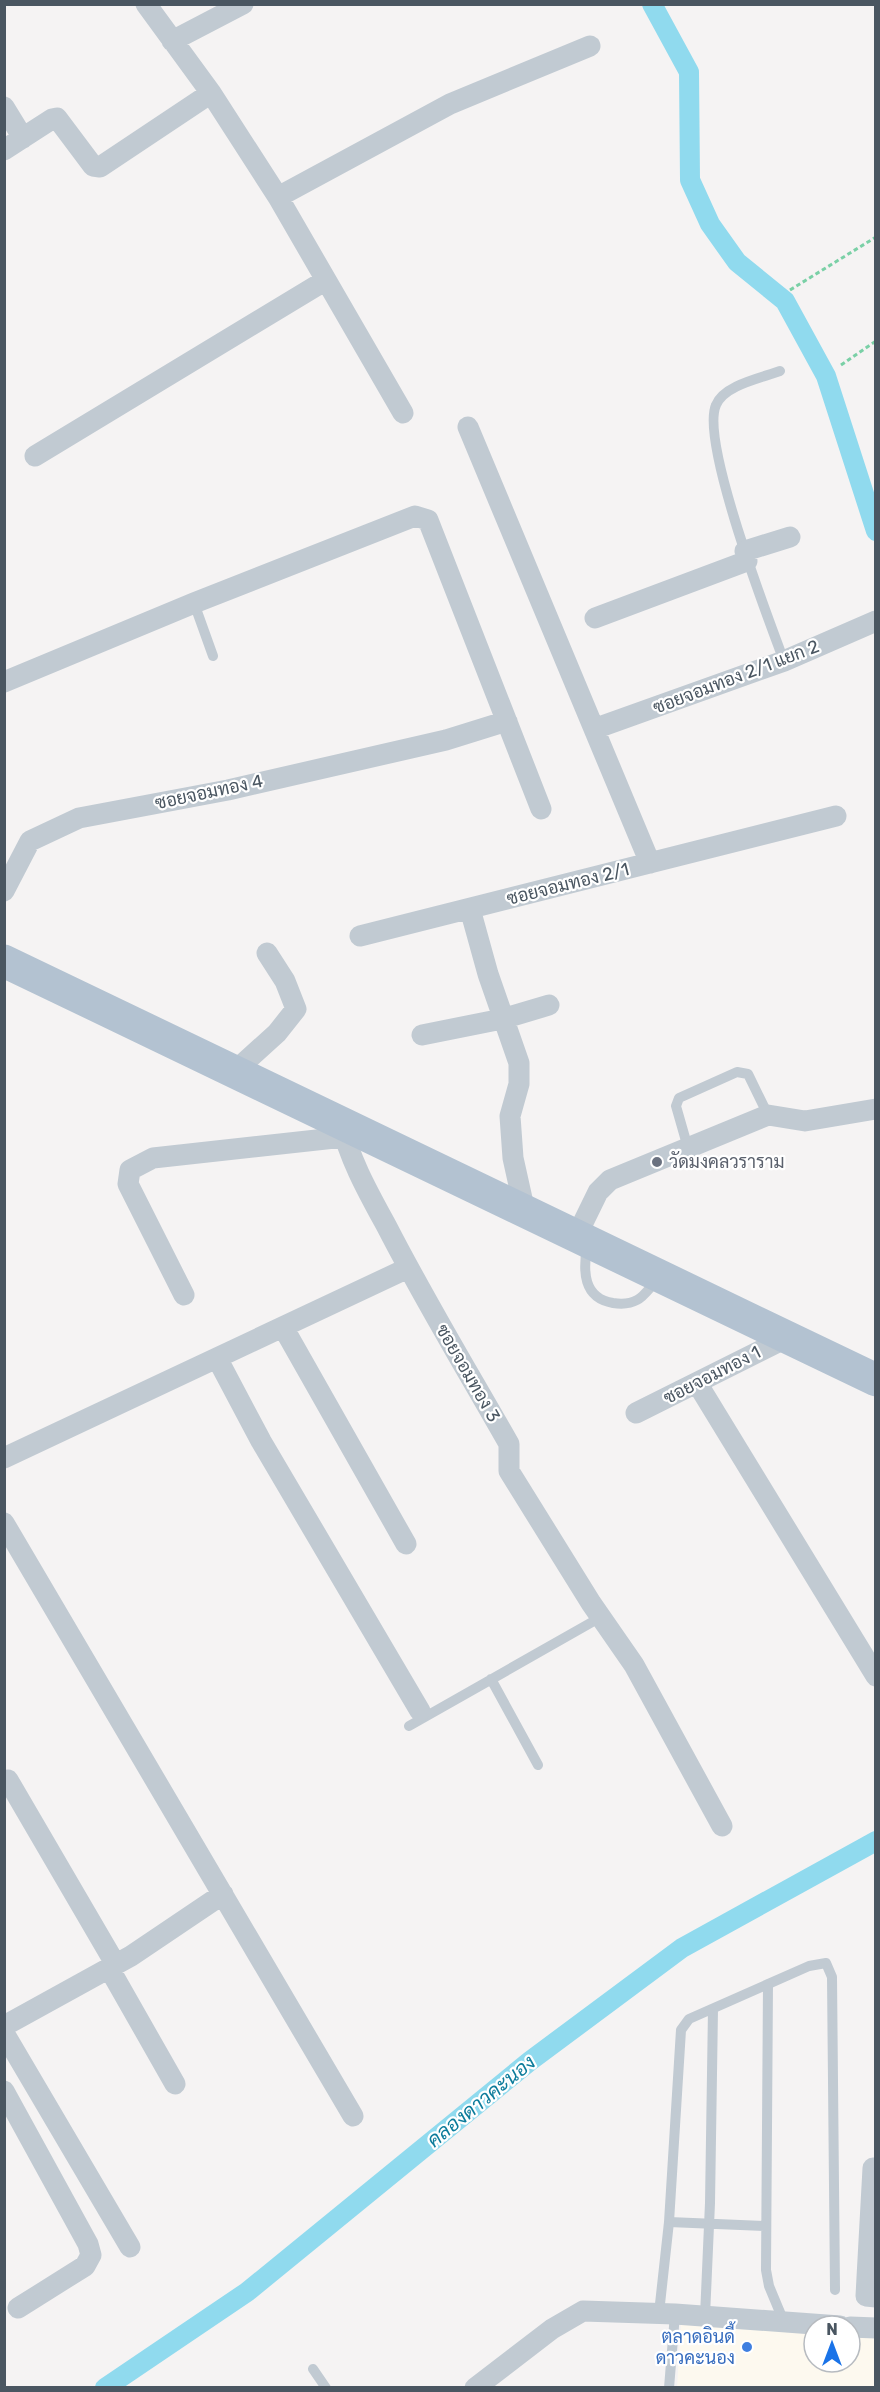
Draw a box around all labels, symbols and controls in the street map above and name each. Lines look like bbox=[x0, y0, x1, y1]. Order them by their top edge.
street label: ซอยจอมทอง 2/1 แยก 2 bbox=[650, 635, 822, 719]
street label: ซอยจอมทอง 4 bbox=[153, 770, 265, 814]
street label: ซอยจอมทอง 2/1 bbox=[504, 858, 632, 910]
place label: วัดมงคลวราราม bbox=[669, 1151, 785, 1173]
marker: วัดมงคลวราราม bbox=[650, 1155, 664, 1169]
street label: ซอยจอมทอง 3 bbox=[431, 1320, 505, 1426]
street label: ซอยจอมทอง 1 bbox=[660, 1341, 764, 1409]
water label: คลองดาวคะนอง bbox=[422, 2050, 540, 2152]
north arrow bbox=[802, 2314, 862, 2374]
text: N bbox=[826, 2320, 838, 2339]
place label: ตลาดอินดี้ ดาวคะนอง bbox=[656, 2321, 736, 2369]
marker: ตลาดอินดี้ ดาวคะนอง bbox=[740, 2340, 754, 2354]

